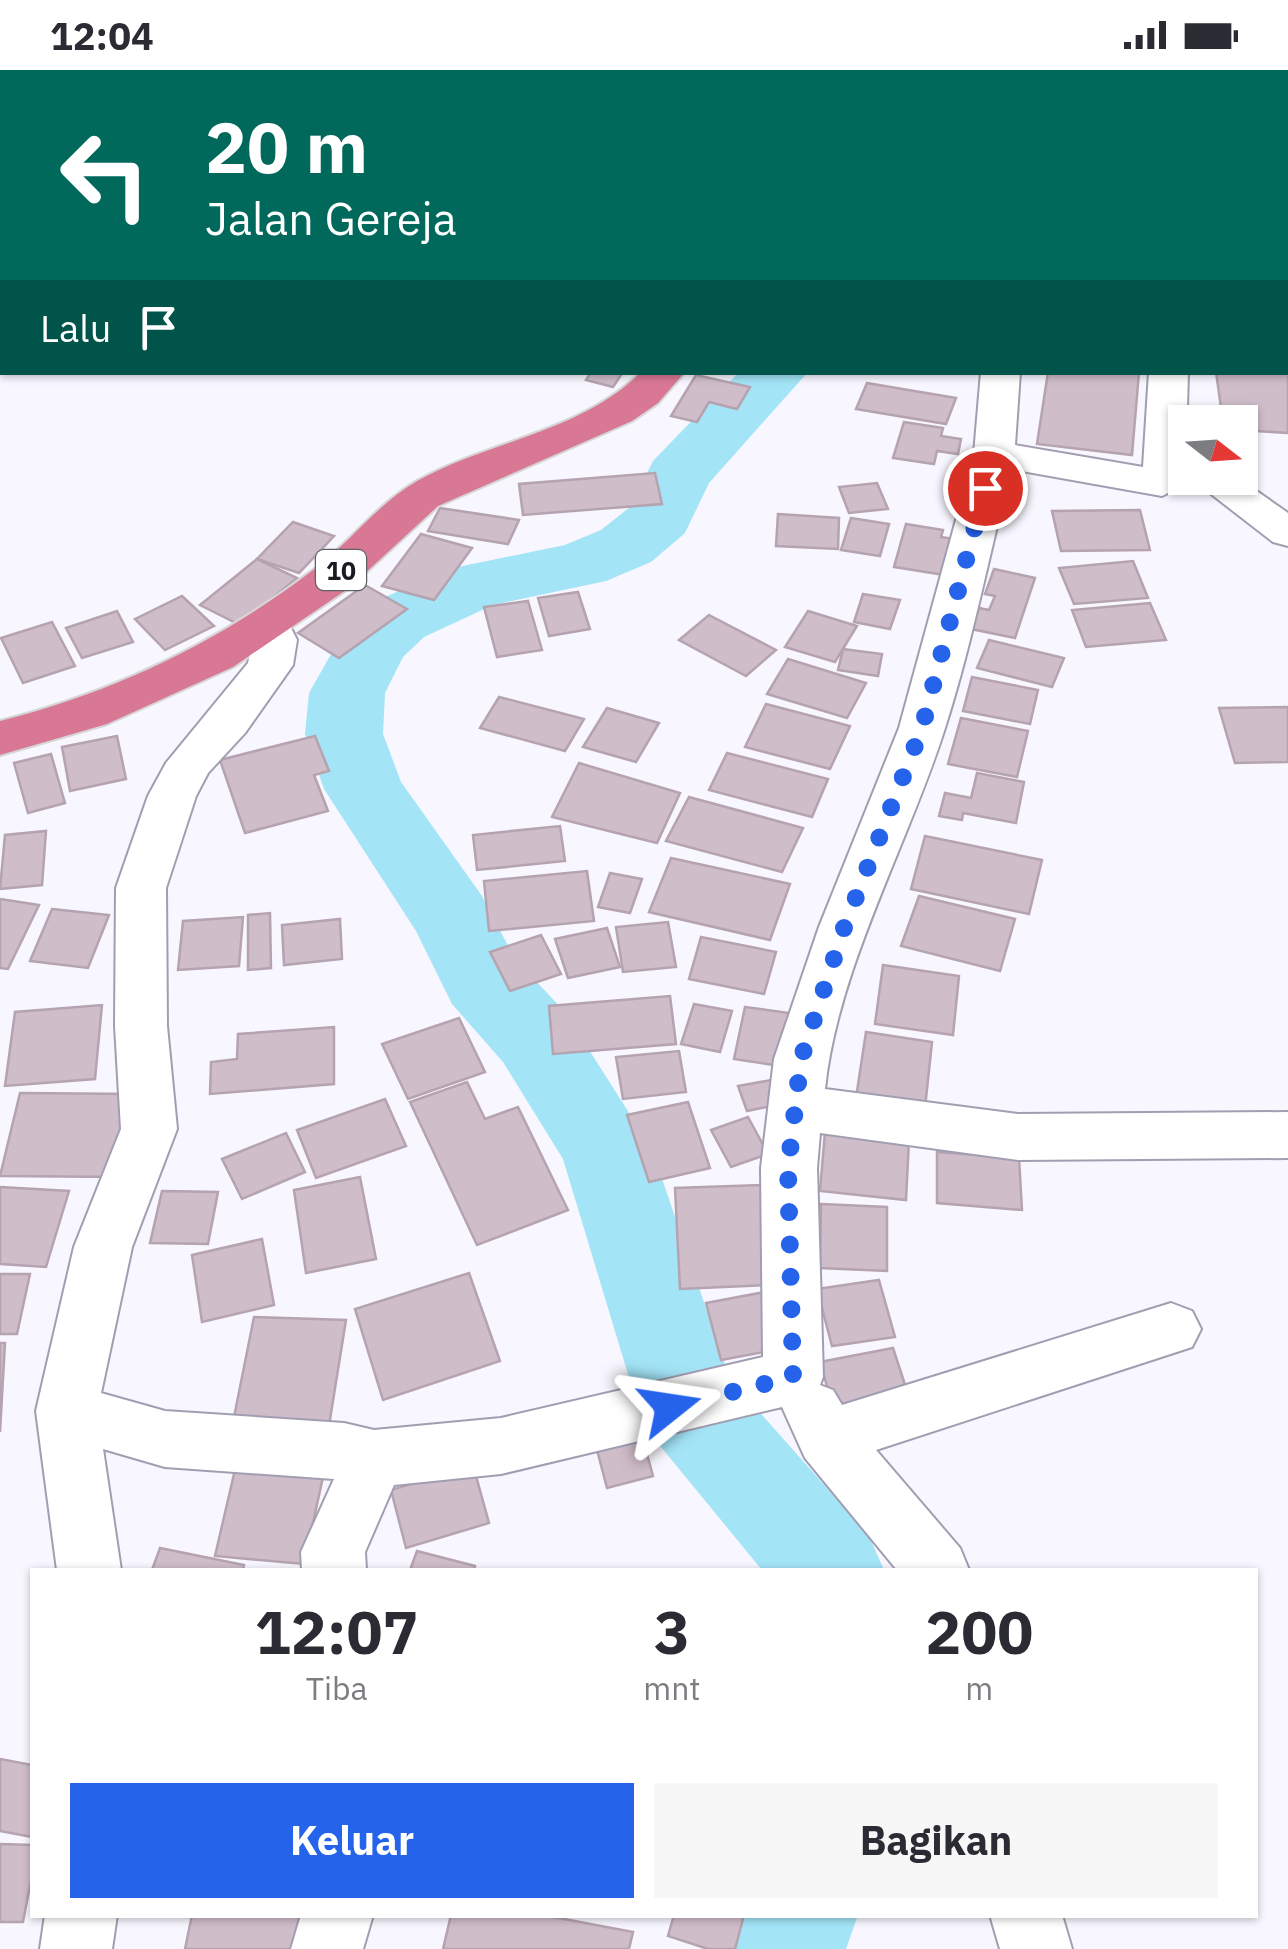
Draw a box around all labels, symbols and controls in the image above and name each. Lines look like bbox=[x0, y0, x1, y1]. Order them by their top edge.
text: 12:04 bbox=[50, 11, 154, 60]
text: 20 m bbox=[205, 101, 368, 192]
icon: left bbox=[40, 110, 170, 240]
text: Jalan Gereja bbox=[205, 189, 457, 247]
icon: arrive bbox=[131, 300, 186, 355]
text: Lalu bbox=[40, 303, 111, 352]
north arrow bbox=[1168, 405, 1258, 495]
map controls bbox=[1168, 405, 1258, 495]
pin bbox=[943, 446, 1028, 531]
icon: arrive bbox=[958, 461, 1013, 516]
road number: 10 bbox=[316, 550, 366, 590]
position arrow bbox=[618, 1355, 722, 1459]
text: 12:07 bbox=[255, 1592, 419, 1671]
text: 3 bbox=[654, 1592, 690, 1671]
text: 200 bbox=[925, 1592, 1033, 1671]
text: Tiba bbox=[306, 1667, 368, 1709]
text: mnt bbox=[643, 1667, 701, 1709]
text: m bbox=[965, 1667, 993, 1709]
button: Keluar bbox=[70, 1783, 634, 1898]
button: Bagikan bbox=[654, 1783, 1218, 1898]

